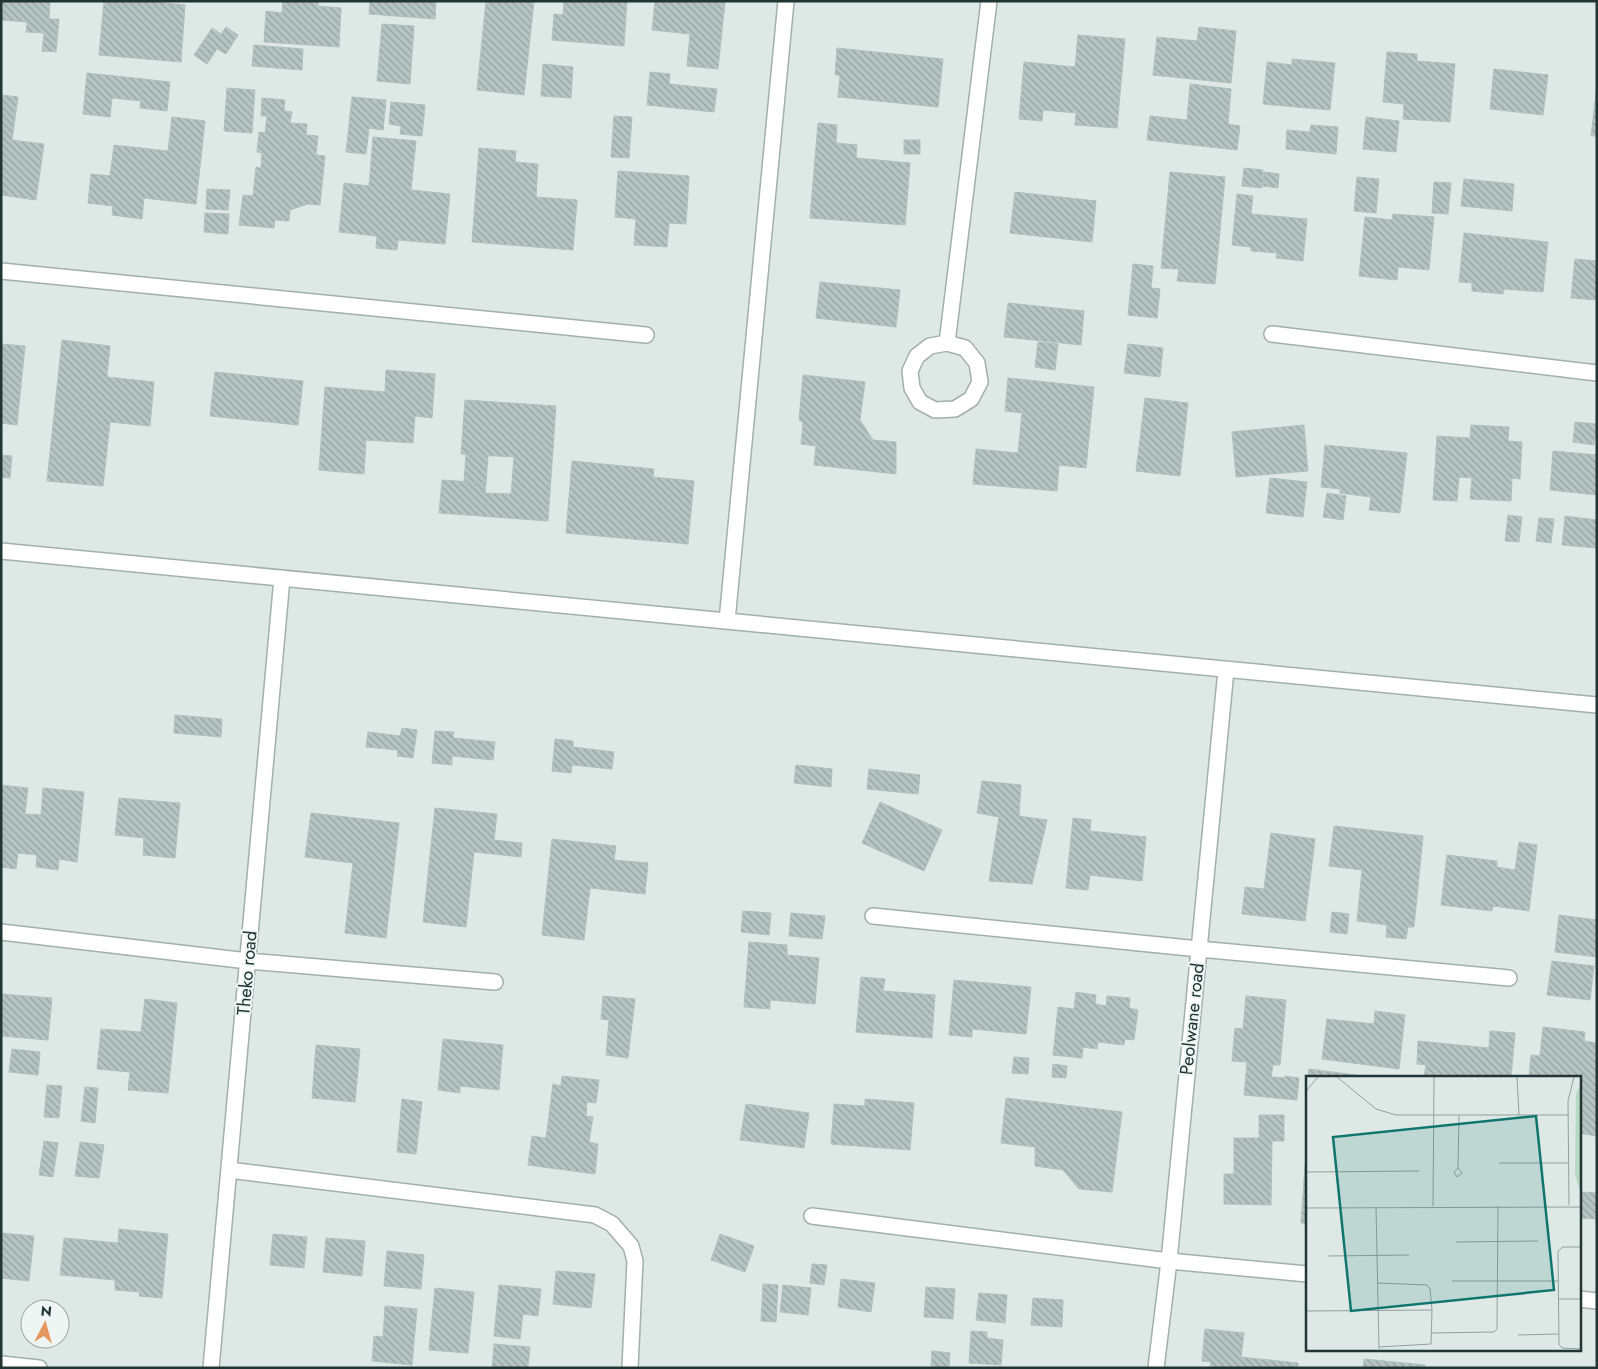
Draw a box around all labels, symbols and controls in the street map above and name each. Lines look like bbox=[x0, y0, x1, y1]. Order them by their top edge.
street label: Theko road bbox=[230, 930, 264, 1016]
street label: Peolwane road bbox=[1173, 962, 1211, 1076]
inset map bbox=[1306, 1076, 1580, 1352]
north arrow bbox=[20, 1299, 70, 1349]
text: N bbox=[40, 1301, 53, 1322]

